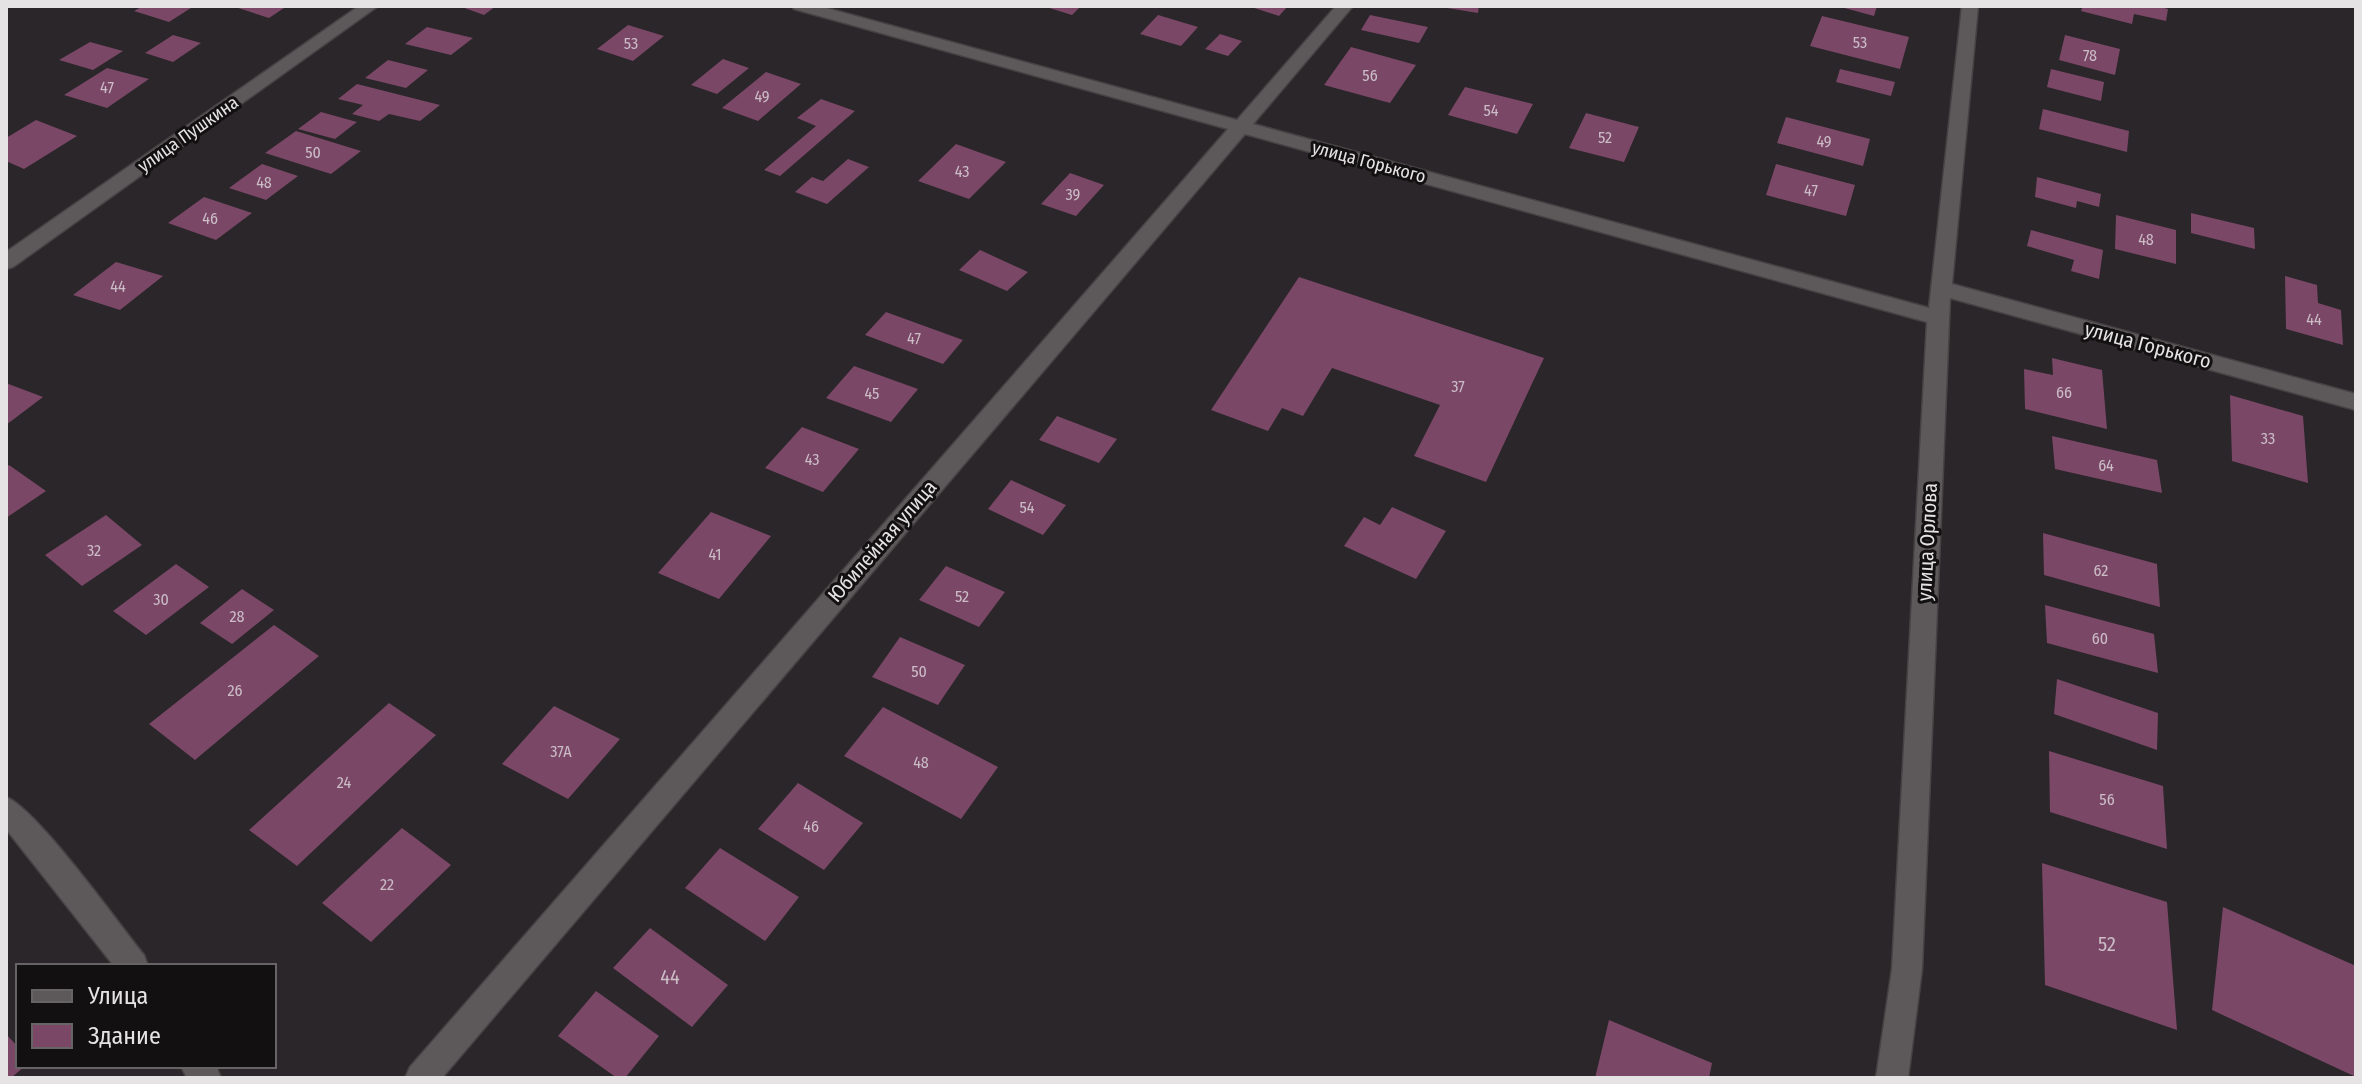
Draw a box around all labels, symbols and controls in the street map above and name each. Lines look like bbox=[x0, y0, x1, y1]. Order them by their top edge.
house number: 53 bbox=[1853, 33, 1867, 52]
house number: 53 bbox=[624, 34, 638, 53]
house number: 78 bbox=[2083, 46, 2097, 65]
house number: 56 bbox=[1362, 66, 1378, 85]
house number: 47 bbox=[100, 78, 114, 97]
house number: 49 bbox=[754, 87, 770, 106]
street label: улица Пушкина bbox=[134, 91, 243, 177]
house number: 54 bbox=[1483, 101, 1499, 120]
house number: 52 bbox=[1598, 128, 1612, 147]
house number: 49 bbox=[1816, 132, 1832, 151]
street label: улица Горького bbox=[1310, 136, 1428, 188]
house number: 50 bbox=[305, 143, 321, 162]
house number: 43 bbox=[955, 162, 969, 181]
house number: 48 bbox=[256, 173, 272, 192]
house number: 47 bbox=[1804, 181, 1818, 200]
house number: 39 bbox=[1066, 185, 1081, 204]
house number: 46 bbox=[202, 209, 218, 228]
house number: 48 bbox=[2138, 230, 2154, 249]
house number: 44 bbox=[110, 277, 126, 296]
house number: 44 bbox=[2306, 310, 2322, 329]
street label: улица Горького bbox=[2082, 317, 2214, 373]
house number: 47 bbox=[907, 329, 921, 348]
house number: 37 bbox=[1451, 377, 1465, 396]
house number: 66 bbox=[2056, 383, 2072, 402]
house number: 45 bbox=[865, 384, 879, 403]
house number: 33 bbox=[2261, 429, 2275, 448]
house number: 43 bbox=[805, 450, 819, 469]
house number: 64 bbox=[2098, 456, 2114, 475]
street label: Юбилейная улица bbox=[823, 475, 941, 607]
street label: улица Орлова bbox=[1912, 482, 1942, 602]
house number: 54 bbox=[1019, 498, 1035, 517]
house number: 32 bbox=[87, 541, 101, 560]
house number: 41 bbox=[708, 545, 722, 564]
house number: 62 bbox=[2094, 561, 2108, 580]
house number: 52 bbox=[955, 587, 969, 606]
house number: 30 bbox=[153, 590, 169, 609]
house number: 28 bbox=[229, 607, 245, 626]
house number: 60 bbox=[2092, 629, 2108, 648]
house number: 50 bbox=[911, 662, 927, 681]
house number: 26 bbox=[228, 681, 243, 700]
house number: 37А bbox=[550, 742, 572, 761]
house number: 48 bbox=[913, 753, 929, 772]
house number: 24 bbox=[337, 773, 351, 792]
house number: 56 bbox=[2099, 790, 2115, 809]
house number: 46 bbox=[803, 817, 819, 836]
house number: 22 bbox=[380, 875, 394, 894]
house number: 52 bbox=[2098, 932, 2116, 956]
legend bbox=[16, 964, 276, 1068]
house number: 44 bbox=[660, 965, 680, 989]
text: Улица bbox=[87, 982, 148, 1010]
text: Здание bbox=[88, 1022, 161, 1050]

